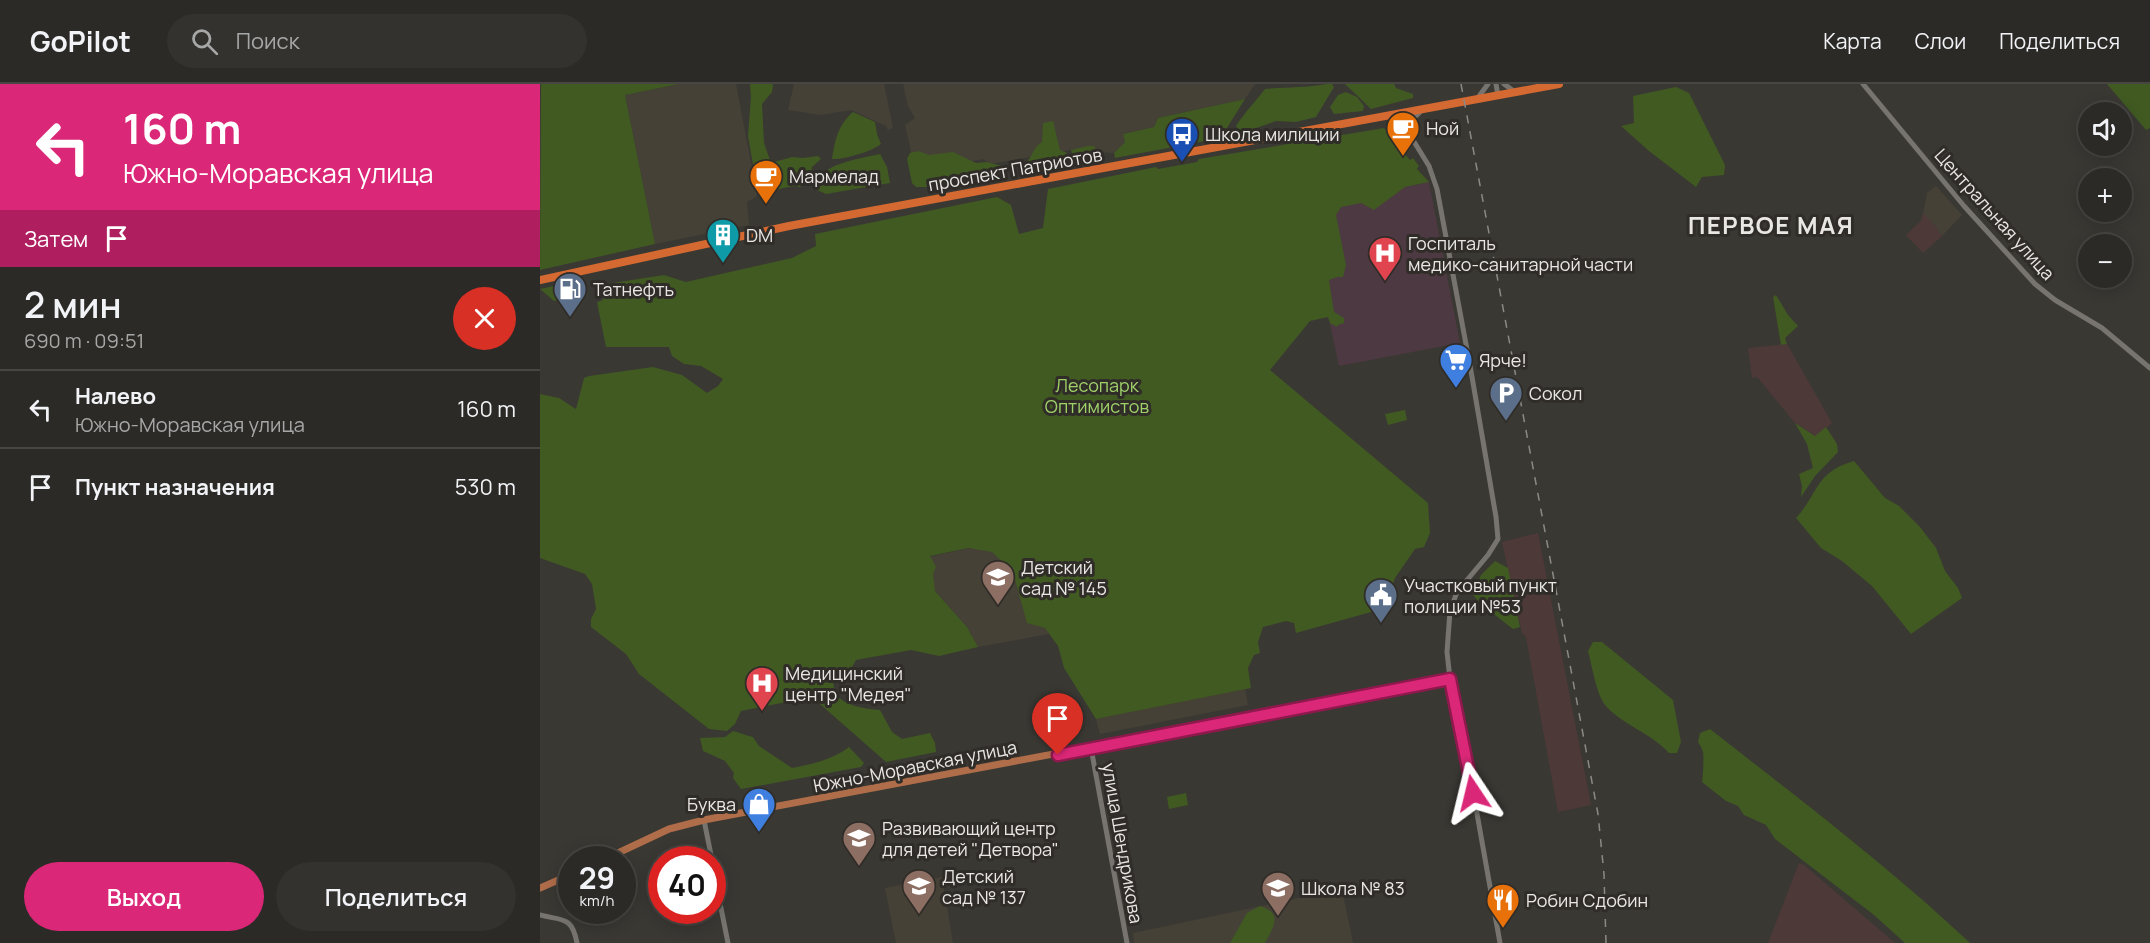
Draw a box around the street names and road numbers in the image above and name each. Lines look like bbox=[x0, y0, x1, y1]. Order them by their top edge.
street label: проспект Патриотов bbox=[926, 142, 1104, 196]
street label: Центральная улица bbox=[1930, 143, 2060, 285]
street label: Южно-Моравская улица bbox=[811, 734, 1019, 798]
street label: улица Шендрикова bbox=[1097, 761, 1149, 925]

